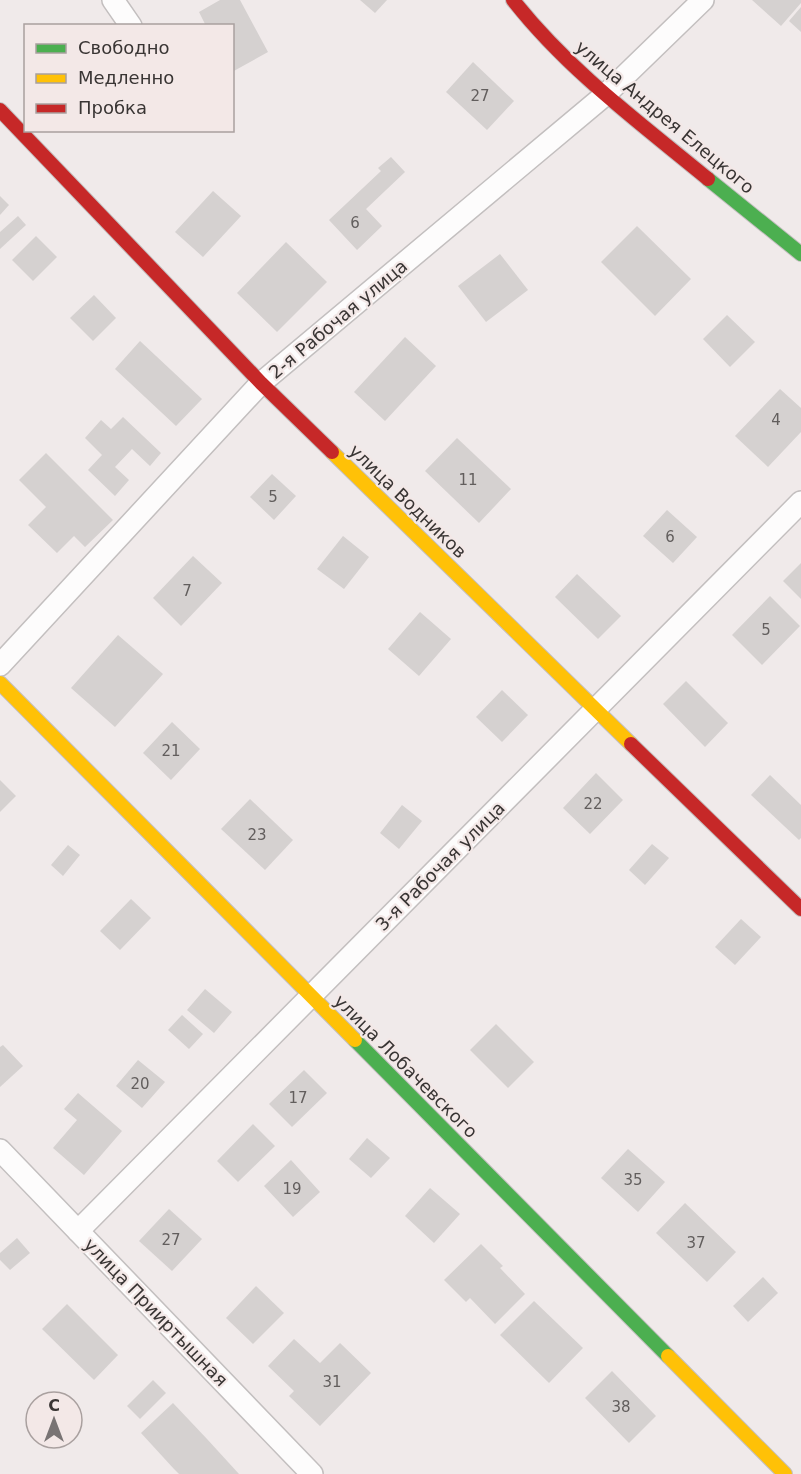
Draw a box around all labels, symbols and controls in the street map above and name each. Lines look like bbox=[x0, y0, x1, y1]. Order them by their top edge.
legend bbox=[24, 24, 234, 132]
street label: улица Андрея Елецкого bbox=[571, 36, 759, 198]
text: Свободно bbox=[78, 37, 170, 58]
text: Медленно bbox=[78, 67, 174, 88]
house number: 27 bbox=[470, 87, 490, 105]
text: Пробка bbox=[78, 97, 147, 118]
house number: 6 bbox=[350, 214, 360, 232]
street label: 2-я Рабочая улица bbox=[265, 255, 411, 383]
house number: 4 bbox=[771, 411, 781, 429]
street label: улица Водников bbox=[345, 440, 471, 562]
house number: 11 bbox=[458, 471, 478, 489]
house number: 5 bbox=[268, 488, 278, 506]
house number: 6 bbox=[665, 528, 675, 546]
house number: 7 bbox=[182, 582, 192, 600]
house number: 5 bbox=[761, 621, 771, 639]
house number: 21 bbox=[161, 742, 181, 760]
house number: 22 bbox=[583, 795, 603, 813]
street label: 3-я Рабочая улица bbox=[371, 797, 509, 935]
house number: 23 bbox=[247, 826, 267, 844]
street label: улица Лобачевского bbox=[330, 990, 482, 1142]
house number: 20 bbox=[130, 1075, 150, 1093]
house number: 17 bbox=[288, 1089, 308, 1107]
house number: 35 bbox=[623, 1171, 643, 1189]
house number: 19 bbox=[282, 1180, 302, 1198]
house number: 27 bbox=[161, 1231, 181, 1249]
street label: улица Прииртышная bbox=[80, 1234, 232, 1390]
house number: 37 bbox=[686, 1234, 706, 1252]
house number: 31 bbox=[322, 1373, 342, 1391]
north arrow bbox=[24, 1390, 84, 1450]
text: С bbox=[48, 1396, 60, 1415]
house number: 38 bbox=[611, 1398, 631, 1416]

